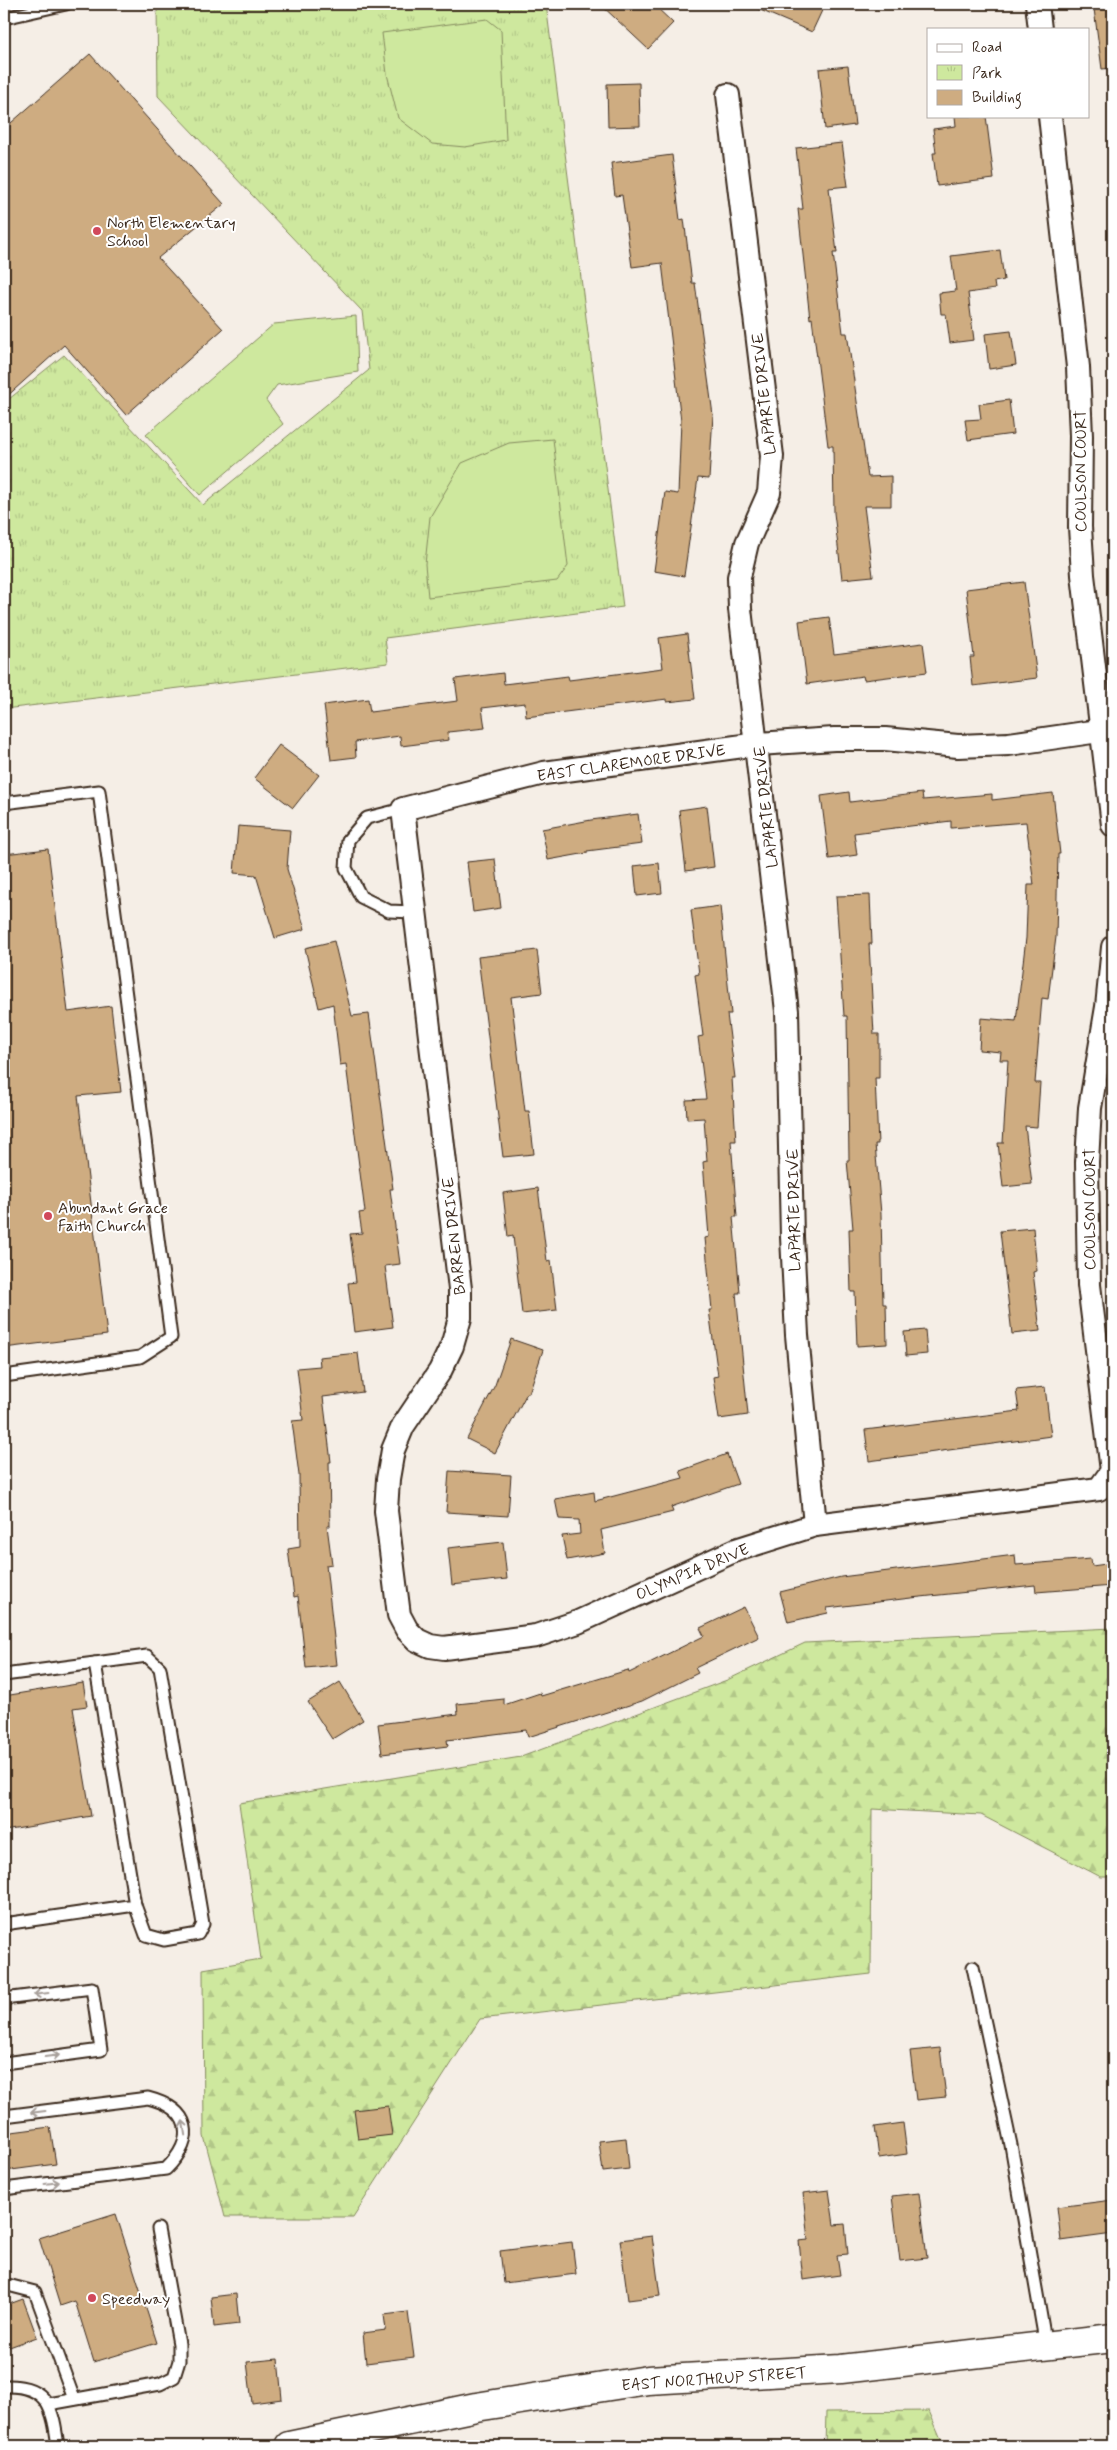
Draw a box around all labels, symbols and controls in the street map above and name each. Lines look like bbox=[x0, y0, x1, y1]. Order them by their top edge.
legend bbox=[927, 28, 1090, 118]
text: Road bbox=[972, 38, 1002, 58]
text: Park bbox=[972, 64, 1002, 84]
text: Building bbox=[972, 88, 1022, 109]
place label: North Elementary School bbox=[107, 213, 236, 252]
marker: North Elementary School bbox=[91, 225, 103, 237]
street label: LAPARTE DRIVE bbox=[748, 332, 781, 456]
street label: COULSON COURT bbox=[1071, 410, 1092, 532]
street label: EAST CLAREMORE DRIVE bbox=[536, 740, 727, 787]
street label: LAPARTE DRIVE bbox=[750, 745, 783, 869]
street label: LAPARTE DRIVE bbox=[783, 1148, 806, 1272]
street label: COULSON COURT bbox=[1080, 1148, 1101, 1270]
street label: BARREN DRIVE bbox=[438, 1176, 471, 1296]
place label: Abundant Grace Faith Church bbox=[58, 1198, 168, 1237]
marker: Abundant Grace Faith Church bbox=[42, 1210, 54, 1222]
street label: OLYMPIA DRIVE bbox=[633, 1539, 753, 1606]
one-way arrow bbox=[34, 1989, 50, 1999]
one-way arrow bbox=[44, 2051, 60, 2061]
one-way arrow bbox=[30, 2107, 46, 2117]
one-way arrow bbox=[178, 2120, 188, 2136]
one-way arrow bbox=[44, 2178, 60, 2188]
place label: Speedway bbox=[102, 2289, 170, 2310]
marker: Speedway bbox=[86, 2292, 98, 2304]
street label: EAST NORTHRUP STREET bbox=[621, 2363, 807, 2396]

